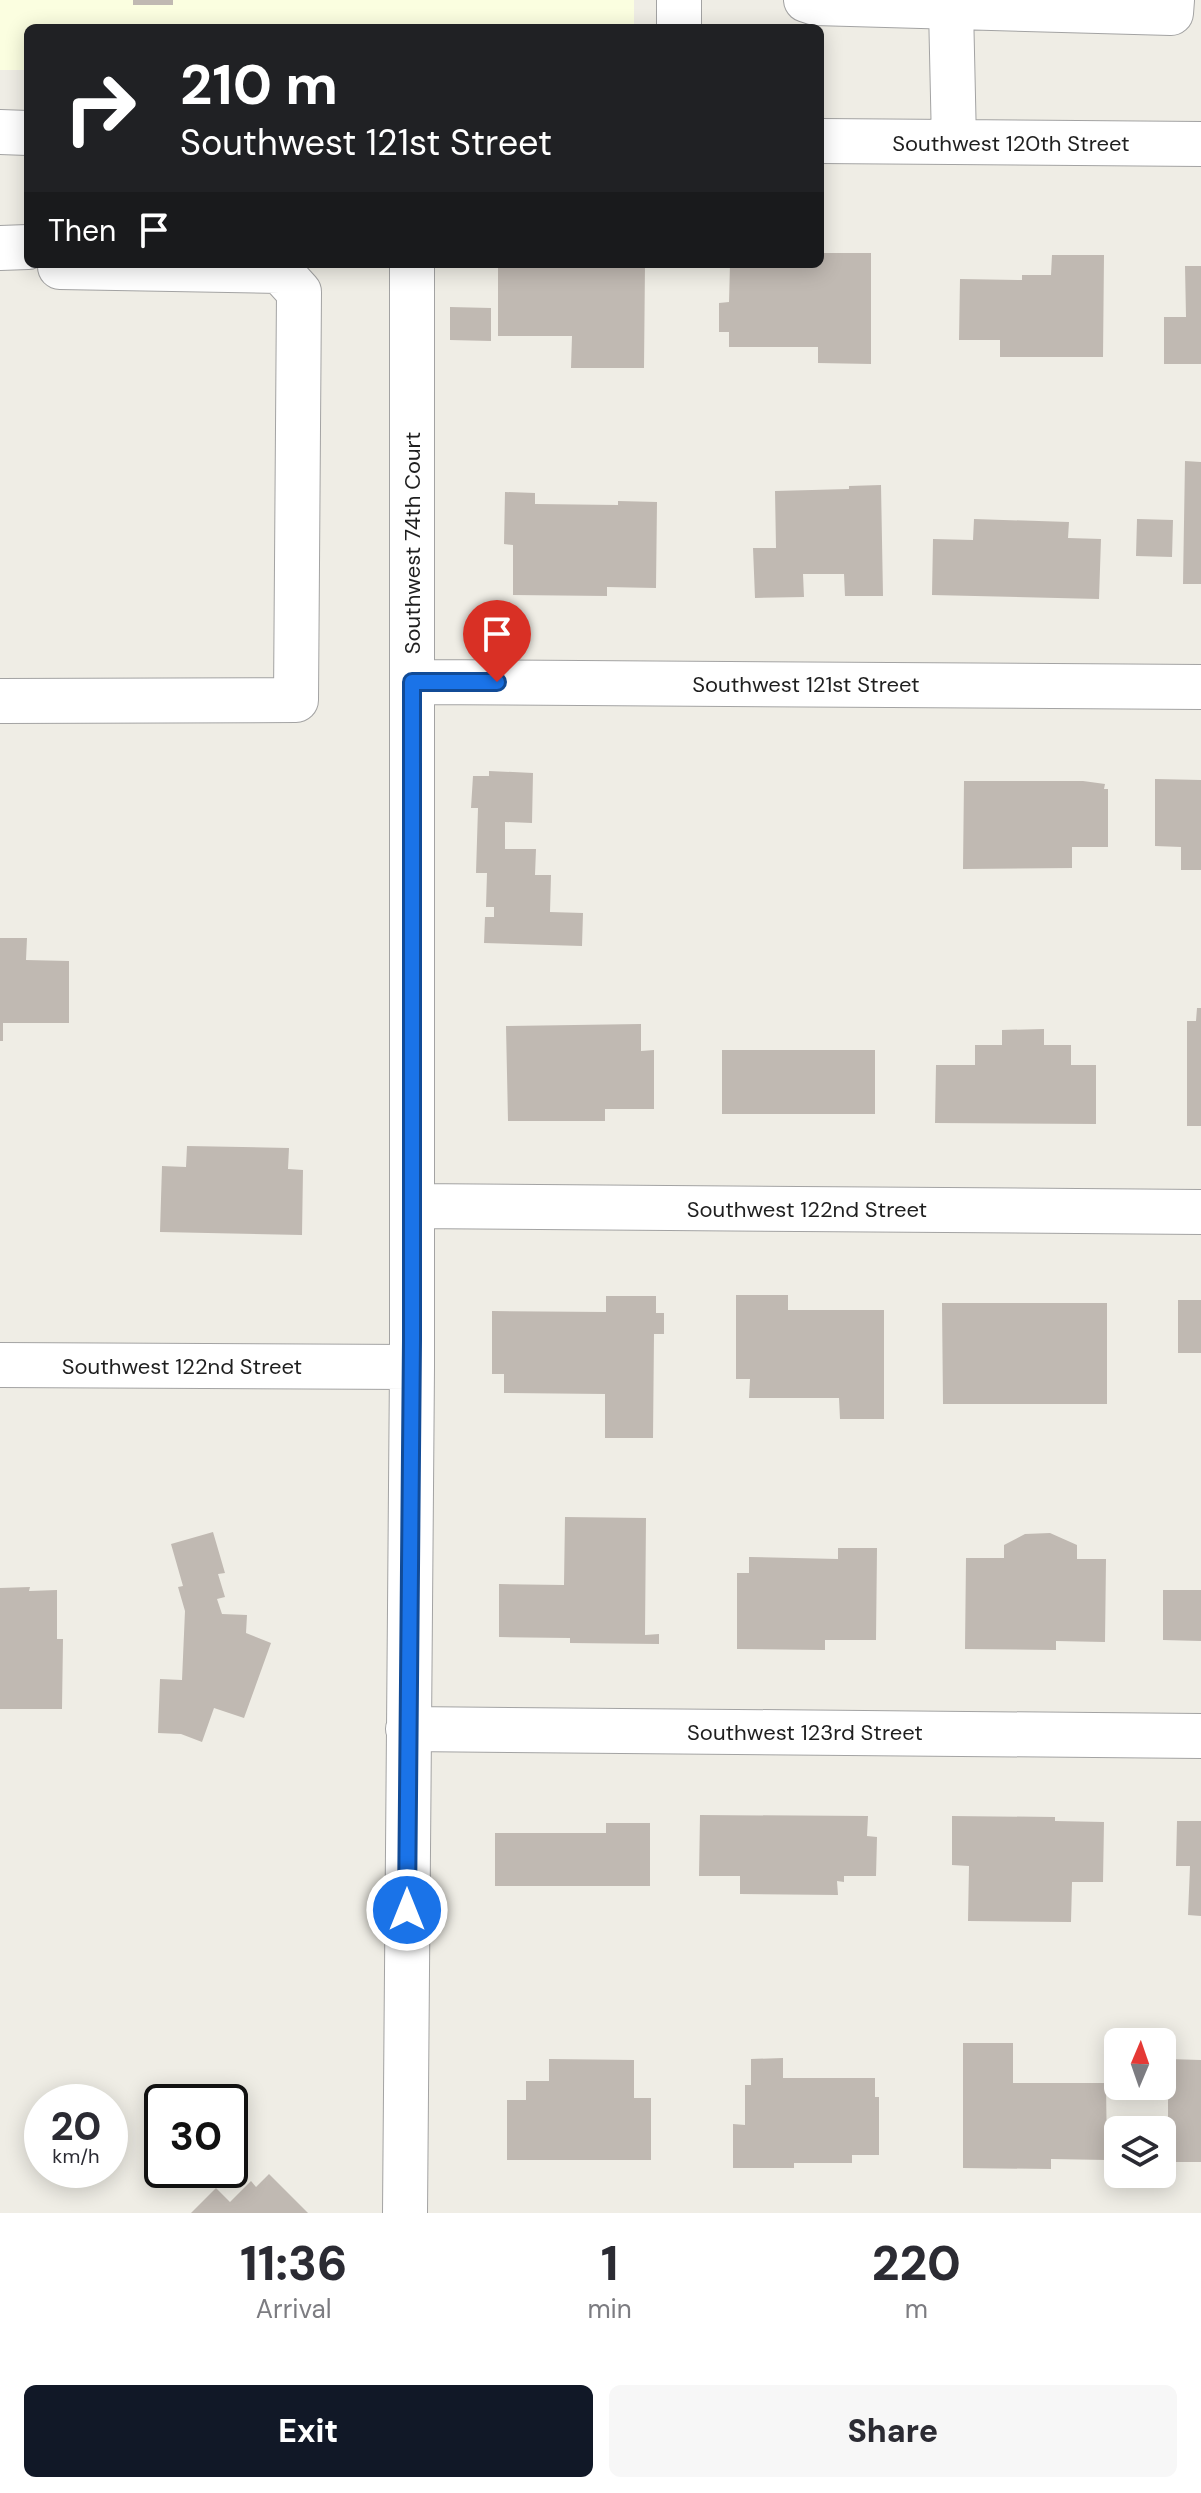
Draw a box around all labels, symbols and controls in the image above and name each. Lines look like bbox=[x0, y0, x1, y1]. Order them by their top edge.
text: 210 m bbox=[180, 48, 338, 121]
icon: right bbox=[48, 56, 152, 160]
text: Southwest 121st Street bbox=[180, 119, 552, 166]
street label: Southwest 120th Street bbox=[892, 129, 1130, 158]
icon: arrive bbox=[132, 208, 176, 252]
text: Then bbox=[48, 211, 116, 250]
street label: Southwest 74th Court bbox=[398, 432, 427, 654]
pin bbox=[463, 600, 531, 682]
icon: arrive bbox=[475, 612, 519, 656]
street label: Southwest 121st Street bbox=[692, 670, 920, 699]
street label: Southwest 122nd Street bbox=[687, 1195, 927, 1224]
street label: Southwest 122nd Street bbox=[62, 1352, 302, 1381]
street label: Southwest 123rd Street bbox=[687, 1718, 923, 1747]
position arrow bbox=[365, 1868, 449, 1952]
north arrow bbox=[1104, 2028, 1176, 2100]
map controls bbox=[1104, 2028, 1176, 2188]
speed limit sign: 30 bbox=[144, 2084, 248, 2188]
text: 20 bbox=[50, 2100, 102, 2152]
button: layers bbox=[1104, 2116, 1176, 2188]
text: km/h bbox=[52, 2143, 100, 2169]
text: 11:36 bbox=[240, 2232, 347, 2295]
text: 1 bbox=[601, 2232, 618, 2295]
text: 220 bbox=[872, 2232, 961, 2295]
text: Arrival bbox=[256, 2292, 332, 2326]
text: min bbox=[587, 2292, 632, 2326]
text: m bbox=[905, 2292, 928, 2326]
button: Exit bbox=[24, 2385, 593, 2477]
button: Share bbox=[609, 2385, 1177, 2477]

